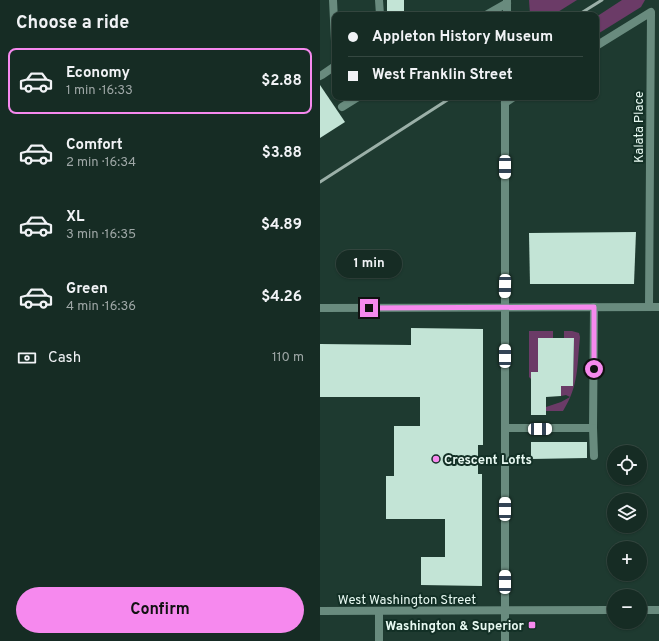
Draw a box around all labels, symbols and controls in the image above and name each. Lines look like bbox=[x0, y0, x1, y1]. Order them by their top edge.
text: Choose a ride bbox=[16, 12, 129, 35]
text: Appleton History Museum bbox=[372, 28, 553, 47]
icon: car bbox=[18, 63, 54, 99]
text: Economy bbox=[66, 64, 130, 83]
text: West Franklin Street bbox=[372, 66, 513, 85]
text: $2.88 bbox=[261, 72, 302, 91]
text: 1 min · 16:33 bbox=[66, 83, 133, 99]
street label: Kalata Place bbox=[632, 91, 648, 163]
icon: car bbox=[18, 135, 54, 171]
text: Comfort bbox=[66, 136, 123, 155]
text: $3.88 bbox=[262, 144, 302, 163]
text: 2 min · 16:34 bbox=[66, 155, 136, 171]
car bbox=[499, 155, 511, 179]
icon: car bbox=[18, 207, 54, 243]
text: XL bbox=[66, 208, 84, 227]
text: $4.89 bbox=[261, 216, 302, 235]
text: 3 min · 16:35 bbox=[66, 227, 136, 243]
callout: 1 min bbox=[336, 250, 402, 278]
text: 1 min bbox=[353, 256, 385, 272]
car bbox=[499, 274, 511, 298]
icon: car bbox=[18, 279, 54, 315]
text: Green bbox=[66, 280, 108, 299]
text: $4.26 bbox=[261, 288, 302, 307]
text: 4 min · 16:36 bbox=[66, 299, 136, 315]
route end bbox=[360, 299, 378, 317]
car bbox=[499, 344, 511, 368]
icon: cash bbox=[16, 347, 38, 369]
text: Cash bbox=[48, 349, 81, 368]
text: 110 m bbox=[272, 350, 304, 366]
route start bbox=[585, 360, 603, 378]
car bbox=[528, 423, 552, 435]
map controls bbox=[607, 445, 647, 629]
button: locate bbox=[607, 445, 647, 485]
place label: Crescent Lofts bbox=[444, 453, 532, 469]
marker: Crescent Lofts bbox=[431, 454, 441, 464]
button: layers bbox=[607, 493, 647, 533]
car bbox=[499, 497, 511, 521]
button: + bbox=[607, 541, 647, 581]
car bbox=[499, 570, 511, 594]
button: Confirm bbox=[16, 587, 304, 633]
button: − bbox=[607, 589, 647, 629]
street label: West Washington Street bbox=[338, 593, 476, 609]
place label: Washington & Superior bbox=[385, 619, 525, 635]
marker: Washington & Superior bbox=[527, 620, 537, 630]

